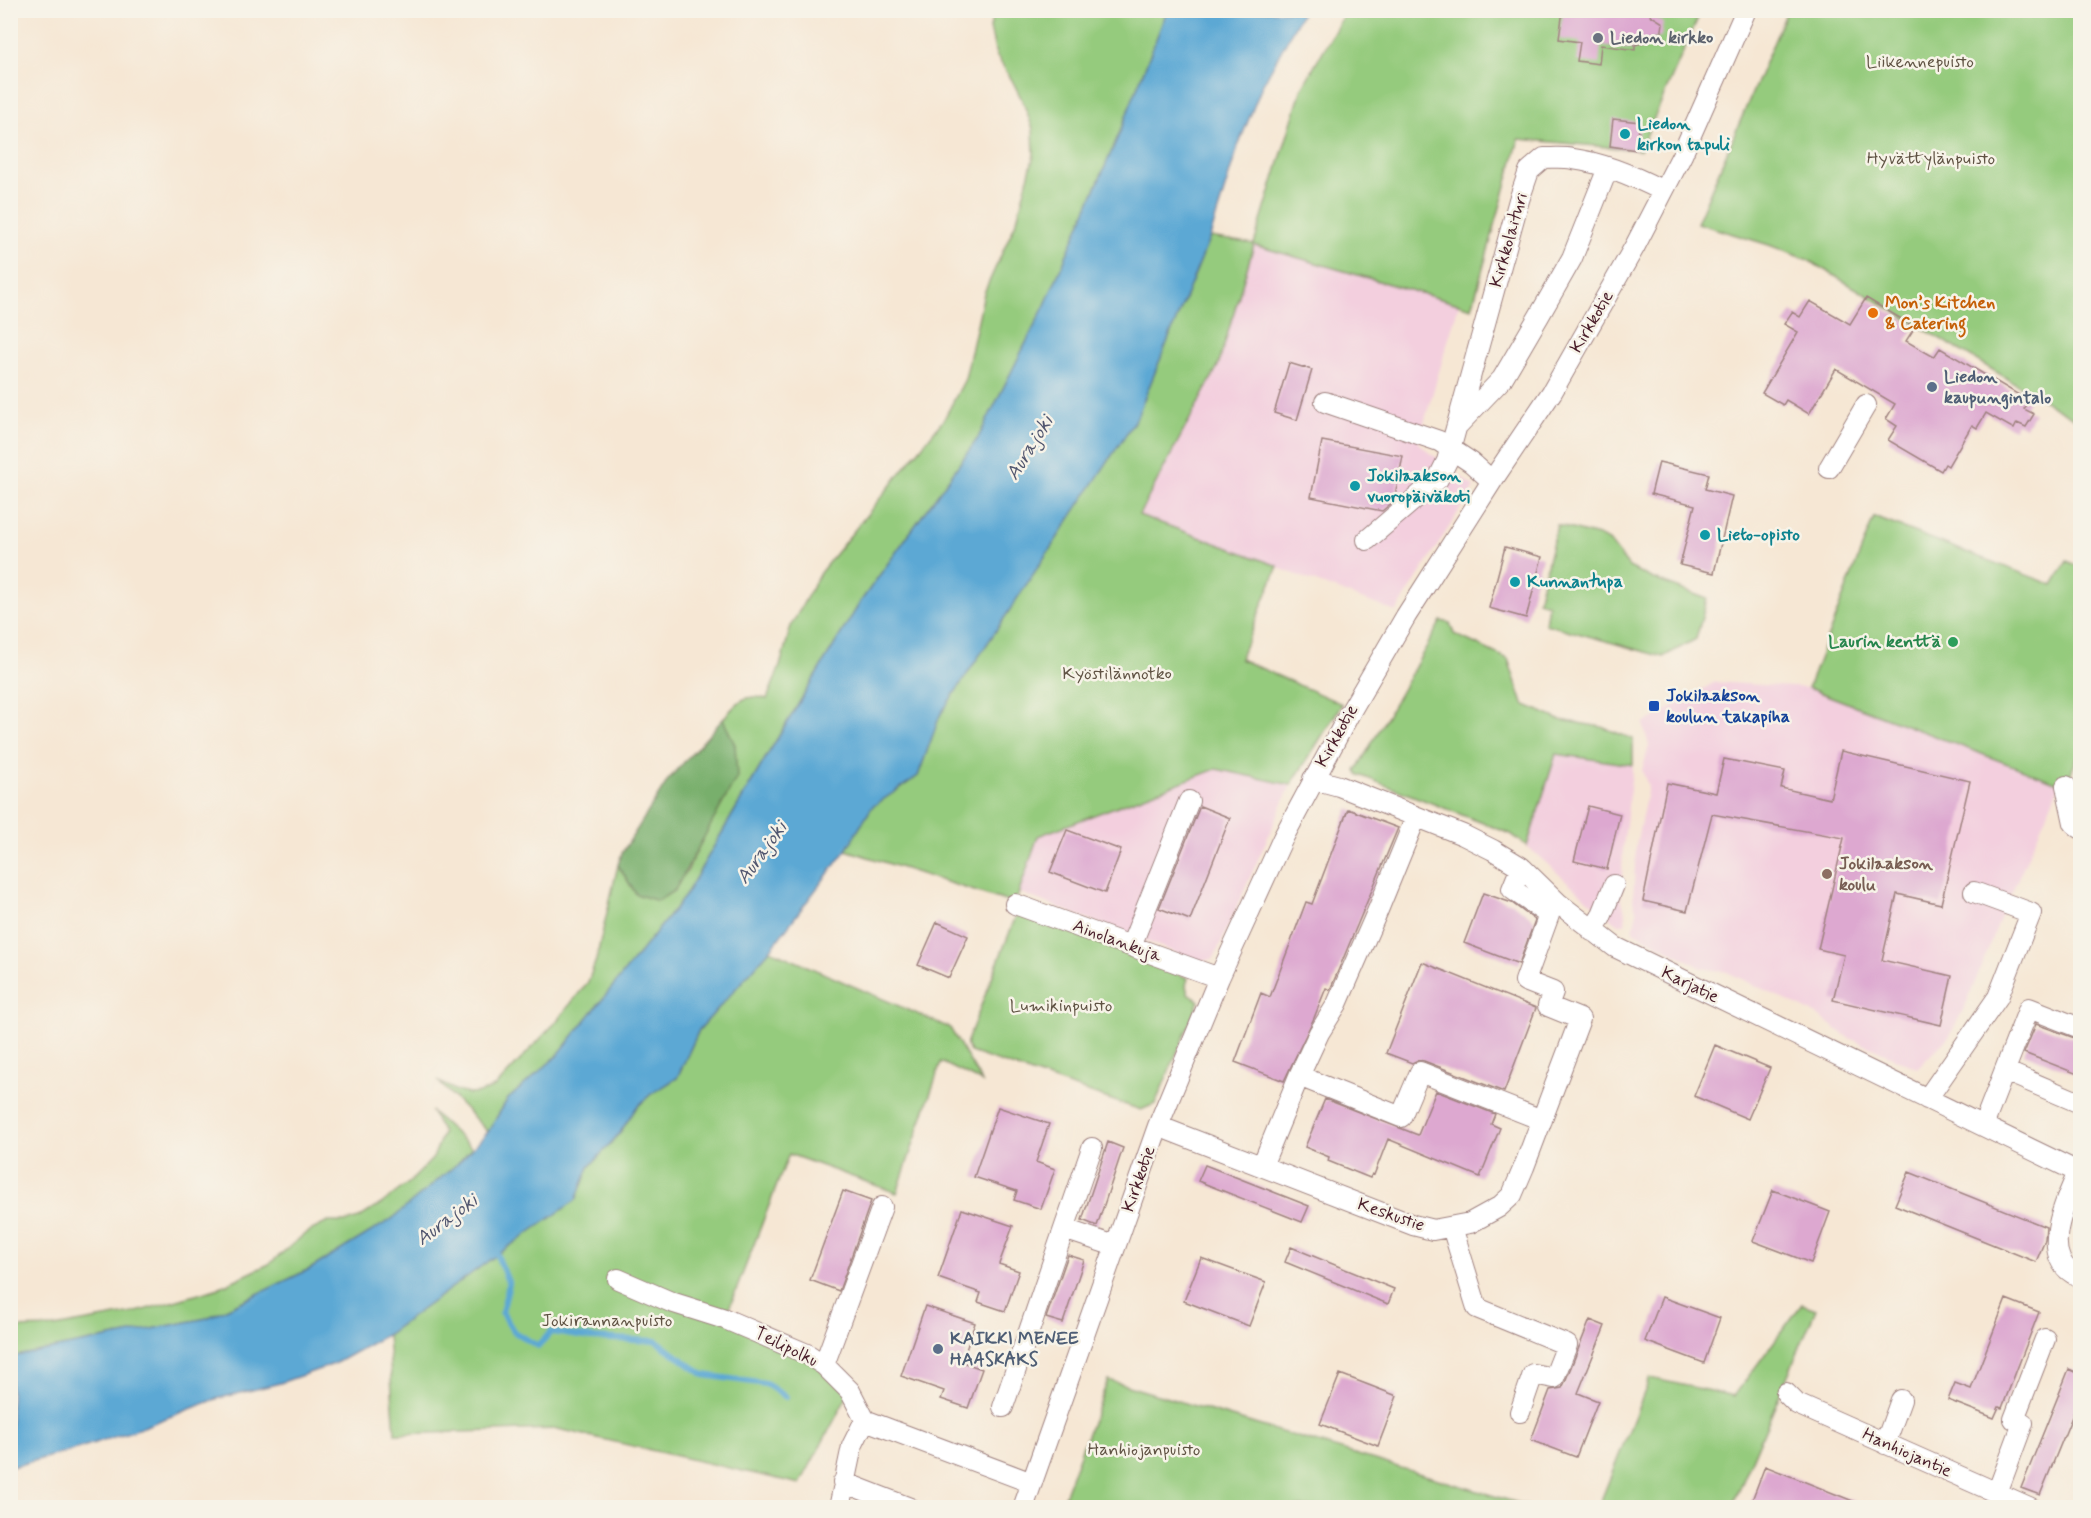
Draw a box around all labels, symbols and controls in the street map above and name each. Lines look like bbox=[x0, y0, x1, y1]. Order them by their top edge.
place label: Liedon kirkko bbox=[1610, 26, 1713, 50]
marker: Liedon kirkko bbox=[1591, 31, 1605, 45]
park label: Liikennepuisto bbox=[1866, 50, 1974, 74]
place label: Liedon kirkon tapuli bbox=[1637, 112, 1731, 157]
marker: Liedon kirkon tapuli bbox=[1618, 127, 1632, 141]
park label: Hyvättylänpuisto bbox=[1867, 147, 1995, 171]
street label: Kirkkolaituri bbox=[1484, 190, 1534, 290]
street label: Kirkkotie bbox=[1565, 286, 1620, 358]
place label: Mon’s Kitchen & Catering bbox=[1885, 291, 1995, 338]
marker: Mon’s Kitchen & Catering bbox=[1866, 306, 1880, 320]
place label: Liedon kaupungintalo bbox=[1944, 365, 2051, 410]
marker: Liedon kaupungintalo bbox=[1925, 380, 1939, 394]
water label: Aurajoki bbox=[1000, 409, 1061, 485]
place label: Jokilaakson vuoropäiväkoti bbox=[1367, 464, 1470, 509]
marker: Jokilaakson vuoropäiväkoti bbox=[1348, 479, 1362, 493]
place label: Lieto-opisto bbox=[1717, 523, 1800, 547]
marker: Lieto-opisto bbox=[1698, 528, 1712, 542]
place label: Kunnantupa bbox=[1527, 570, 1623, 594]
marker: Kunnantupa bbox=[1508, 575, 1522, 589]
place label: Laurin kenttä bbox=[1828, 630, 1941, 654]
marker: Laurin kenttä bbox=[1946, 635, 1960, 649]
park label: Kyöstilännotko bbox=[1062, 662, 1172, 686]
place label: Jokilaakson koulun takapiha bbox=[1666, 684, 1790, 729]
marker: Jokilaakson koulun takapiha bbox=[1647, 699, 1661, 713]
street label: Kirkkotie bbox=[1310, 700, 1364, 772]
water label: Aurajoki bbox=[730, 815, 795, 890]
place label: Jokilaakson koulu bbox=[1839, 852, 1934, 897]
marker: Jokilaakson koulu bbox=[1820, 867, 1834, 881]
street label: Ainolankuja bbox=[1069, 914, 1165, 968]
street label: Karjatie bbox=[1657, 961, 1723, 1009]
park label: Lumikinpuisto bbox=[1010, 994, 1112, 1018]
street label: Kirkkotie bbox=[1117, 1143, 1162, 1215]
water label: Aurajoki bbox=[410, 1187, 485, 1252]
street label: Keskustie bbox=[1354, 1192, 1428, 1238]
park label: Jokirannanpuisto bbox=[542, 1309, 672, 1333]
street label: Teilipolku bbox=[750, 1321, 822, 1373]
place label: KAIKKI MENEE HAASKAKS bbox=[950, 1327, 1079, 1372]
marker: KAIKKI MENEE HAASKAKS bbox=[931, 1342, 945, 1356]
street label: Hanhiojantie bbox=[1858, 1423, 1956, 1483]
park label: Hanhiojanpuisto bbox=[1088, 1438, 1201, 1462]

